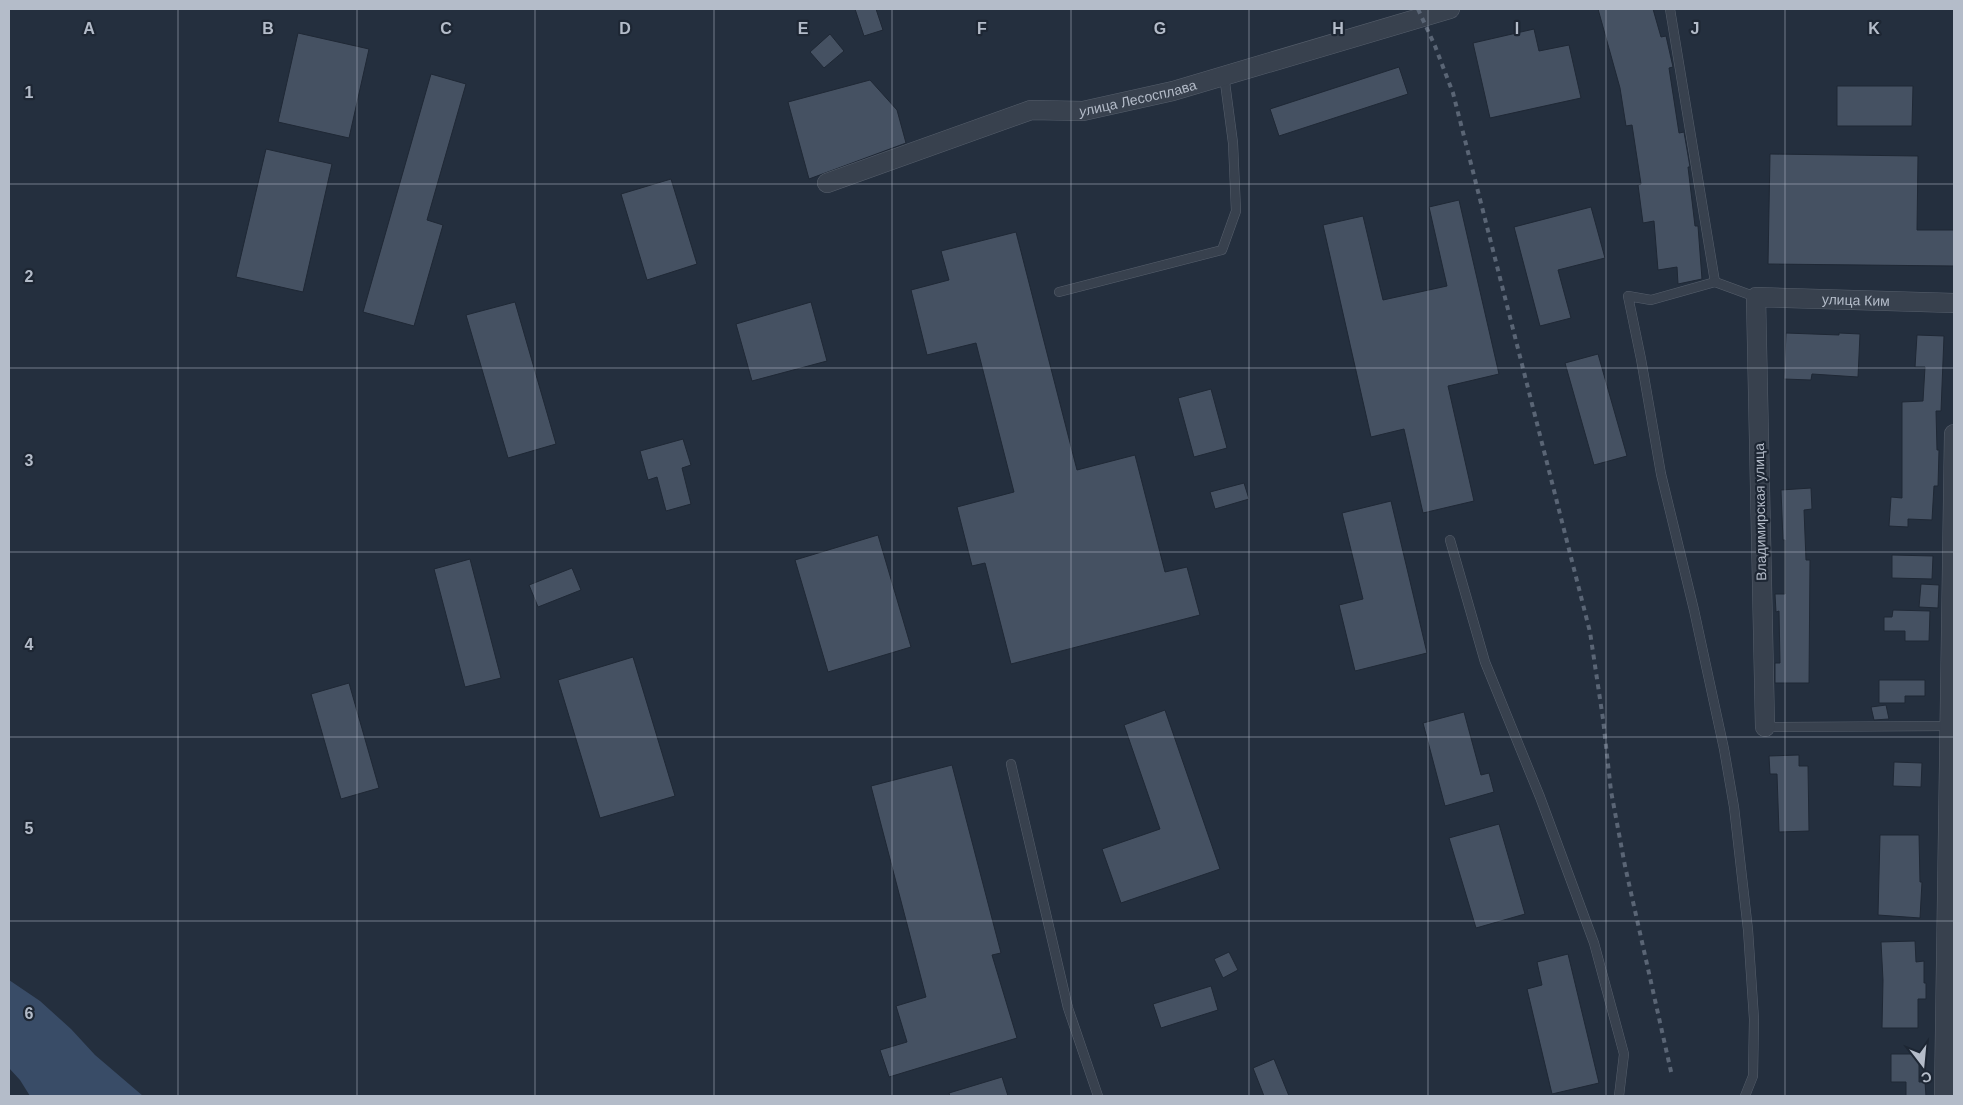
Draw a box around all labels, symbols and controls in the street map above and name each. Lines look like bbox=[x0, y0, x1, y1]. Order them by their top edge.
text: A bbox=[83, 20, 95, 37]
text: B bbox=[262, 20, 274, 37]
text: C bbox=[440, 20, 452, 37]
text: D bbox=[619, 20, 631, 37]
text: E bbox=[798, 20, 809, 37]
text: F bbox=[977, 20, 987, 37]
text: G bbox=[1154, 20, 1166, 37]
text: H bbox=[1332, 20, 1344, 37]
text: I bbox=[1515, 20, 1519, 37]
text: J bbox=[1691, 20, 1699, 37]
text: K bbox=[1868, 20, 1880, 37]
street label: улица Лесосплава bbox=[1079, 76, 1199, 119]
text: 1 bbox=[25, 84, 34, 101]
text: 2 bbox=[25, 268, 34, 285]
street label: улица Ким bbox=[1822, 291, 1890, 309]
street label: Владимирская улица bbox=[1751, 443, 1769, 581]
text: 3 bbox=[25, 452, 34, 469]
text: 4 bbox=[25, 636, 34, 653]
text: 5 bbox=[25, 820, 34, 837]
text: 6 bbox=[25, 1005, 34, 1022]
north arrow bbox=[1898, 1040, 1948, 1090]
text: С bbox=[1920, 1068, 1934, 1087]

